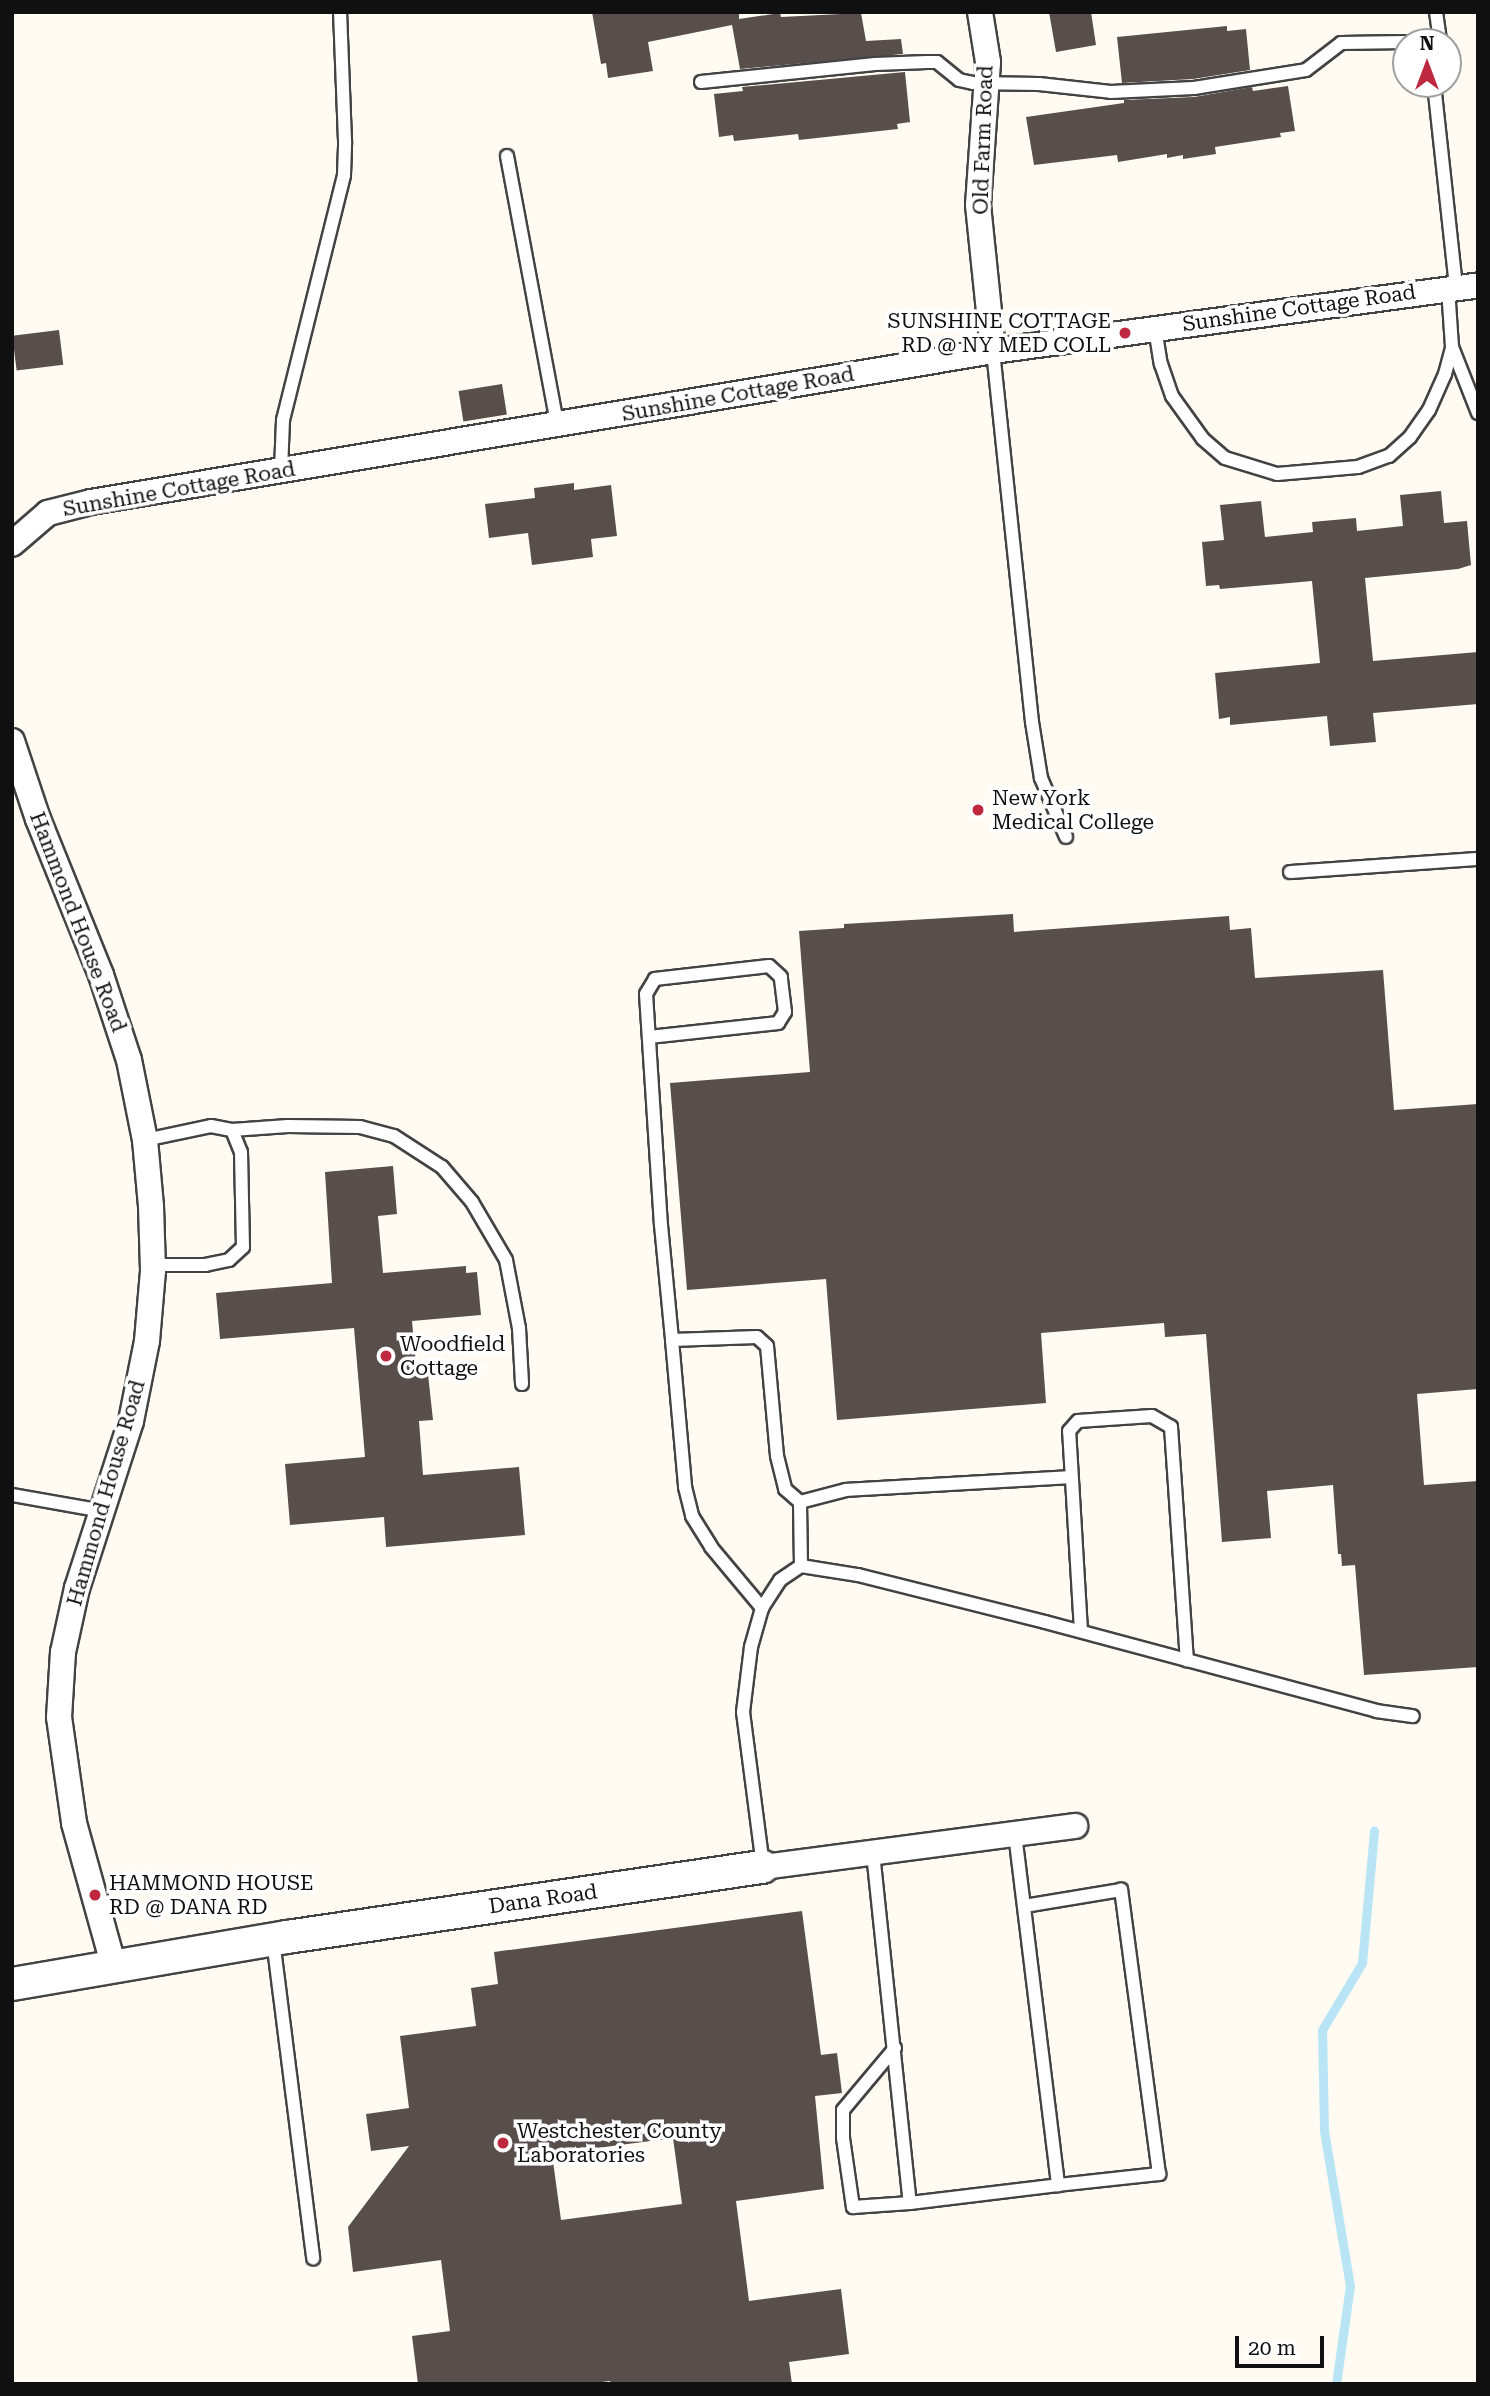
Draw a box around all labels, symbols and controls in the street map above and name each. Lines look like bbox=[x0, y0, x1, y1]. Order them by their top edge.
north arrow bbox=[1392, 28, 1462, 98]
text: N bbox=[1420, 32, 1434, 55]
street label: Old Farm Road bbox=[968, 65, 998, 215]
street label: Sunshine Cottage Road bbox=[1181, 279, 1417, 337]
place label: SUNSHINE COTTAGE RD @ NY MED COLL bbox=[888, 308, 1111, 358]
marker: SUNSHINE COTTAGE RD @ NY MED COLL bbox=[1117, 325, 1133, 341]
street label: Sunshine Cottage Road bbox=[620, 361, 856, 427]
street label: Sunshine Cottage Road bbox=[61, 456, 297, 522]
place label: New York Medical College bbox=[992, 785, 1154, 835]
marker: New York Medical College bbox=[970, 802, 986, 818]
street label: Hammond House Road bbox=[24, 808, 132, 1036]
place label: Woodfield Cottage bbox=[400, 1331, 505, 1381]
marker: Woodfield Cottage bbox=[378, 1348, 394, 1364]
street label: Hammond House Road bbox=[62, 1377, 150, 1609]
place label: HAMMOND HOUSE RD @ DANA RD bbox=[109, 1870, 313, 1920]
street label: Dana Road bbox=[487, 1879, 599, 1919]
marker: HAMMOND HOUSE RD @ DANA RD bbox=[87, 1887, 103, 1903]
place label: Westchester County Laboratories bbox=[517, 2118, 722, 2168]
marker: Westchester County Laboratories bbox=[495, 2135, 511, 2151]
scale bar bbox=[1238, 2322, 1327, 2366]
text: 20 m bbox=[1248, 2336, 1296, 2360]

